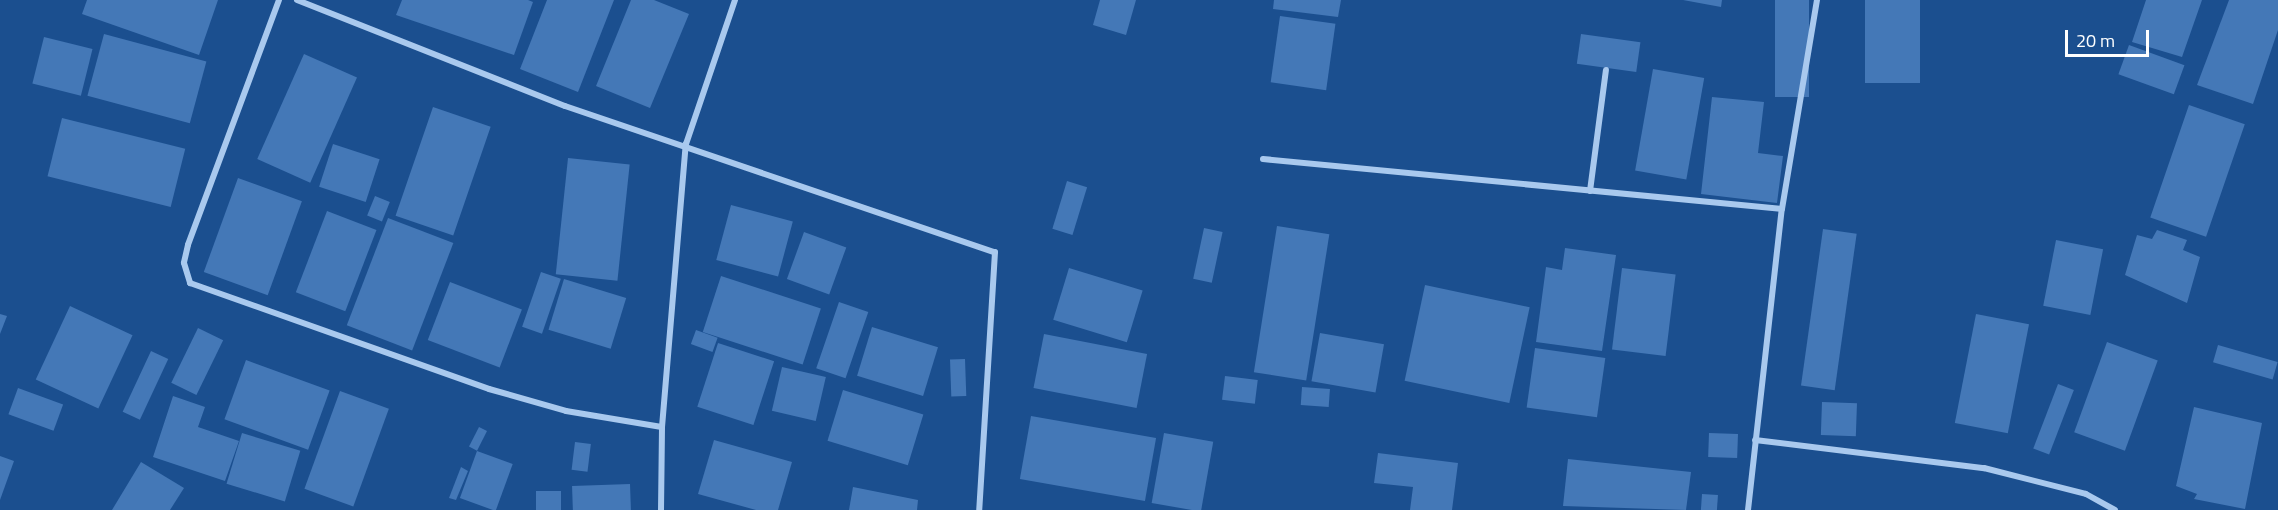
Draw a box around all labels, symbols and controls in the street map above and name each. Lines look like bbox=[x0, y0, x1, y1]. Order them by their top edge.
scale bar bbox=[2068, 18, 2152, 56]
text: 20 m bbox=[2076, 27, 2115, 54]

